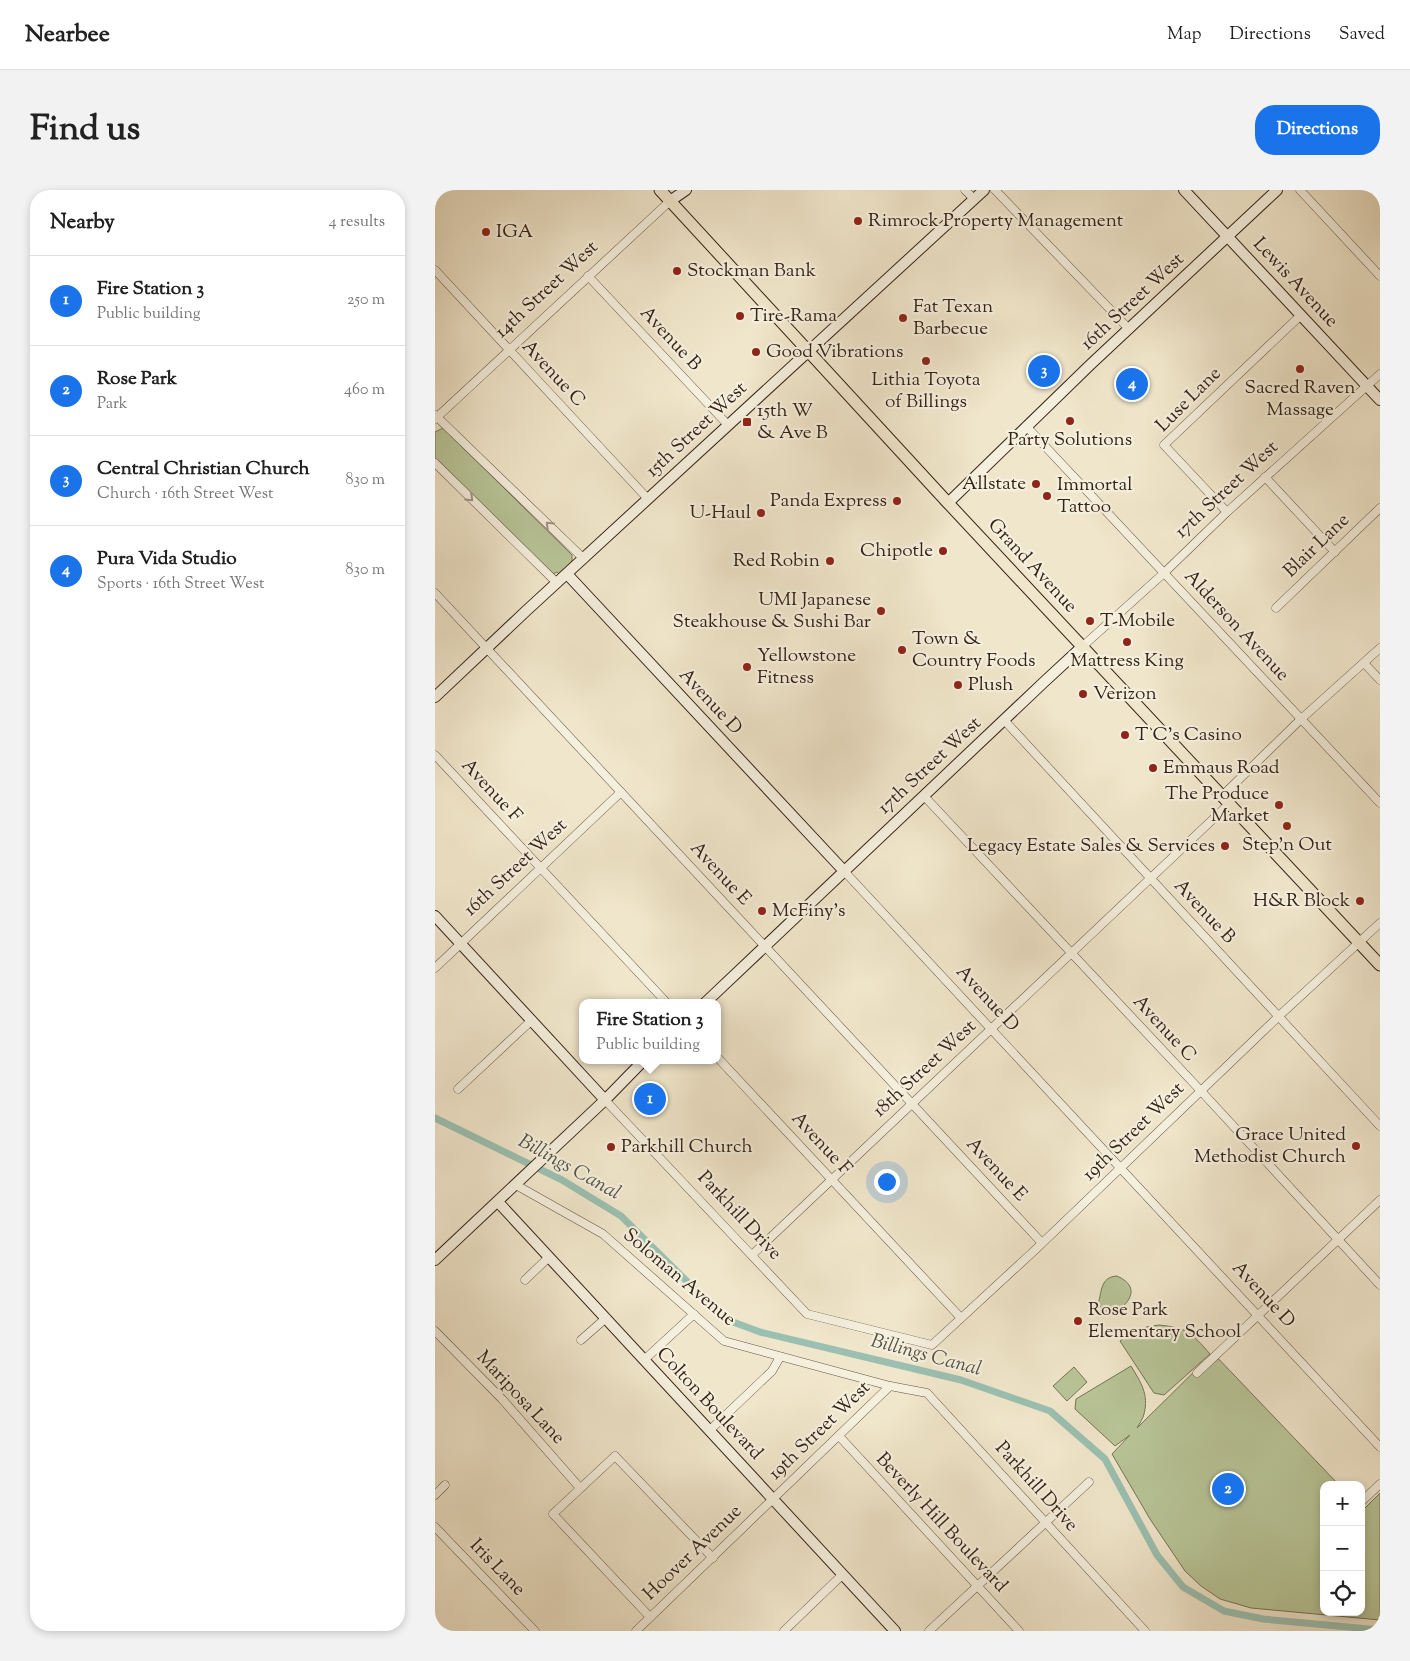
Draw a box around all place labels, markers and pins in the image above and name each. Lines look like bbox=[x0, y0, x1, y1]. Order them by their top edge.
place label: Rimrock Property Management bbox=[868, 208, 1124, 235]
marker: Rimrock Property Management bbox=[852, 215, 864, 227]
place label: IGA bbox=[496, 219, 534, 246]
marker: IGA bbox=[480, 226, 492, 238]
place label: Stockman Bank bbox=[687, 258, 817, 285]
marker: Stockman Bank bbox=[671, 265, 683, 277]
place label: Fat Texan Barbecue bbox=[913, 294, 993, 343]
place label: Tire-Rama bbox=[750, 303, 837, 330]
marker: Tire-Rama bbox=[734, 310, 746, 322]
marker: Fat Texan Barbecue bbox=[897, 312, 909, 324]
place label: Good Vibrations bbox=[766, 339, 904, 366]
marker: Good Vibrations bbox=[750, 346, 762, 358]
pin: 3 bbox=[1028, 352, 1060, 390]
marker: Lithia Toyota of Billings bbox=[920, 355, 932, 367]
marker: Sacred Raven Massage bbox=[1294, 363, 1306, 375]
pin: 4 bbox=[1116, 365, 1148, 403]
place label: Lithia Toyota of Billings bbox=[872, 367, 981, 416]
place label: Sacred Raven Massage bbox=[1245, 375, 1355, 424]
place label: 15th W & Ave B bbox=[757, 398, 828, 447]
marker: Party Solutions bbox=[1064, 415, 1076, 427]
marker: 15th W & Ave B bbox=[741, 416, 753, 428]
place label: Party Solutions bbox=[1008, 427, 1132, 454]
place label: Allstate bbox=[962, 471, 1026, 498]
place label: Immortal Tattoo bbox=[1057, 472, 1133, 521]
marker: Allstate bbox=[1030, 478, 1042, 490]
place label: Panda Express bbox=[770, 488, 887, 515]
marker: Immortal Tattoo bbox=[1041, 490, 1053, 502]
marker: Panda Express bbox=[891, 495, 903, 507]
place label: U-Haul bbox=[690, 500, 751, 527]
marker: U-Haul bbox=[755, 507, 767, 519]
place label: Chipotle bbox=[860, 538, 933, 565]
marker: Chipotle bbox=[937, 545, 949, 557]
place label: Red Robin bbox=[733, 548, 820, 575]
marker: Red Robin bbox=[824, 555, 836, 567]
place label: UMI Japanese Steakhouse & Sushi Bar bbox=[673, 587, 871, 636]
marker: UMI Japanese Steakhouse & Sushi Bar bbox=[875, 605, 887, 617]
place label: T-Mobile bbox=[1100, 608, 1175, 635]
marker: T-Mobile bbox=[1084, 615, 1096, 627]
place label: Town & Country Foods bbox=[912, 626, 1036, 675]
marker: Mattress King bbox=[1121, 636, 1133, 648]
place label: Yellowstone Fitness bbox=[757, 643, 856, 692]
marker: Town & Country Foods bbox=[896, 644, 908, 656]
place label: Mattress King bbox=[1070, 648, 1184, 675]
marker: Yellowstone Fitness bbox=[741, 661, 753, 673]
place label: Plush bbox=[968, 672, 1013, 699]
marker: Plush bbox=[952, 679, 964, 691]
place label: Verizon bbox=[1093, 681, 1157, 708]
marker: Verizon bbox=[1077, 688, 1089, 700]
place label: T C's Casino bbox=[1135, 722, 1242, 749]
marker: T C's Casino bbox=[1119, 729, 1131, 741]
place label: Emmaus Road bbox=[1163, 755, 1280, 782]
marker: Emmaus Road bbox=[1147, 762, 1159, 774]
place label: The Produce Market bbox=[1165, 781, 1269, 830]
marker: The Produce Market bbox=[1273, 799, 1285, 811]
marker: Step'n Out bbox=[1281, 820, 1293, 832]
place label: Step'n Out bbox=[1242, 832, 1332, 859]
place label: Legacy Estate Sales & Services bbox=[967, 833, 1215, 860]
marker: Legacy Estate Sales & Services bbox=[1219, 840, 1231, 852]
place label: H&R Block bbox=[1253, 888, 1351, 915]
marker: H&R Block bbox=[1354, 895, 1366, 907]
place label: McFiny's bbox=[772, 898, 845, 925]
marker: McFiny's bbox=[756, 905, 768, 917]
pin: 1 bbox=[634, 1080, 666, 1118]
place label: Grace United Methodist Church bbox=[1194, 1122, 1346, 1171]
place label: Parkhill Church bbox=[621, 1134, 753, 1161]
marker: Grace United Methodist Church bbox=[1350, 1140, 1362, 1152]
marker: Parkhill Church bbox=[605, 1141, 617, 1153]
place label: Rose Park Elementary School bbox=[1088, 1297, 1241, 1346]
marker: Rose Park Elementary School bbox=[1072, 1315, 1084, 1327]
pin: 2 bbox=[1212, 1470, 1244, 1508]

